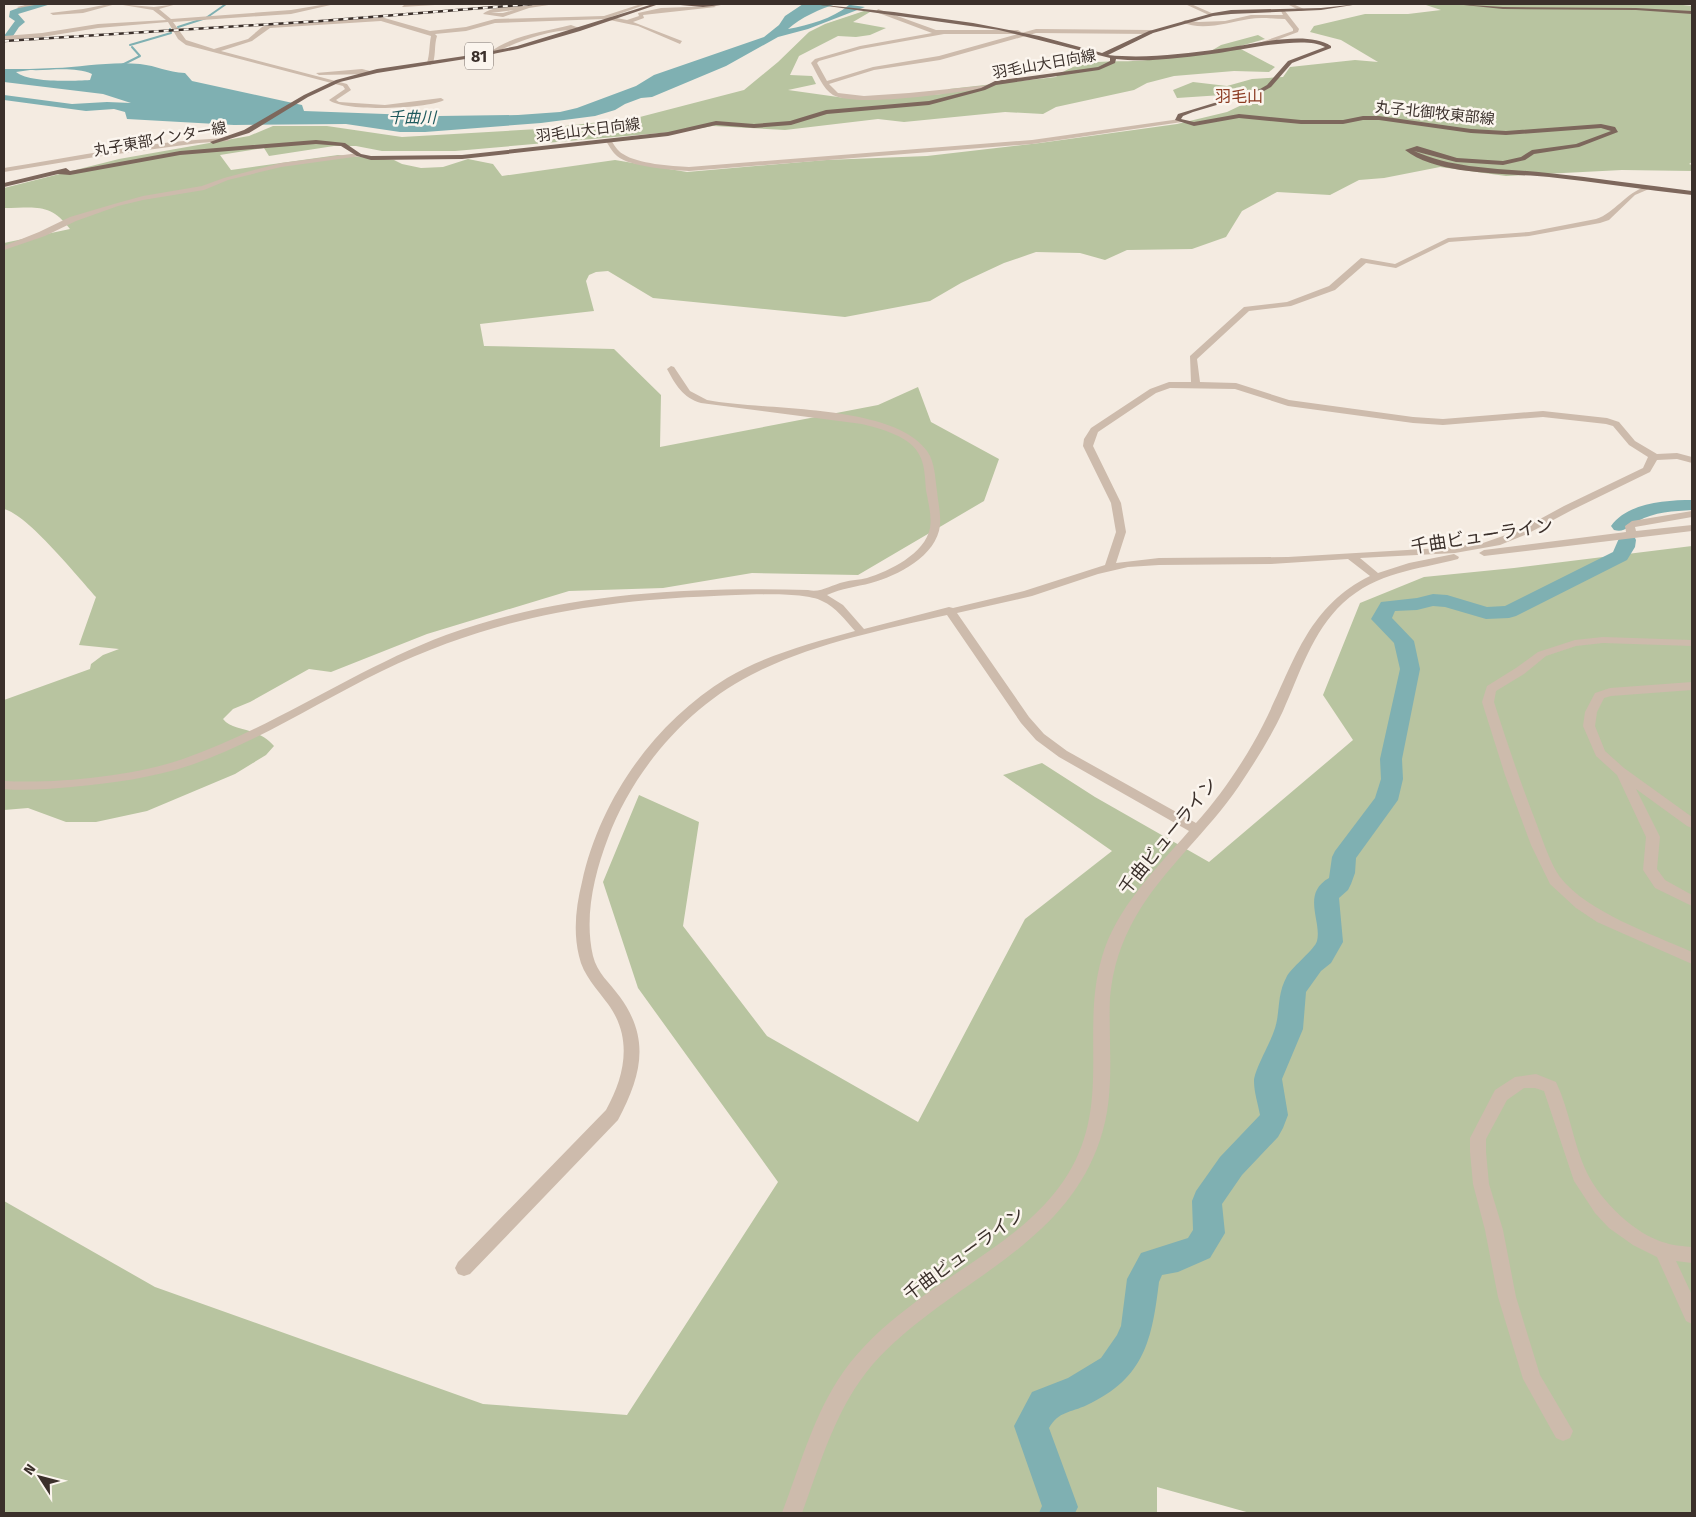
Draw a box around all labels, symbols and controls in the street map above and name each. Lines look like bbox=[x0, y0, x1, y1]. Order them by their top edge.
road number: 81 bbox=[465, 42, 493, 70]
street label: 羽毛山大日向線 bbox=[991, 46, 1097, 82]
district label: 羽毛山 bbox=[1215, 87, 1263, 106]
street label: 丸子北御牧東部線 bbox=[1374, 98, 1496, 128]
water label: 千曲川 bbox=[388, 108, 438, 127]
street label: 羽毛山大日向線 bbox=[535, 115, 641, 145]
street label: 丸子東部インター線 bbox=[92, 118, 228, 160]
street label: 千曲ビューライン bbox=[1409, 514, 1555, 558]
street label: 千曲ビューライン bbox=[1114, 773, 1222, 899]
street label: 千曲ビューライン bbox=[899, 1203, 1029, 1305]
north arrow bbox=[15, 1452, 65, 1502]
text: N bbox=[20, 1461, 39, 1478]

